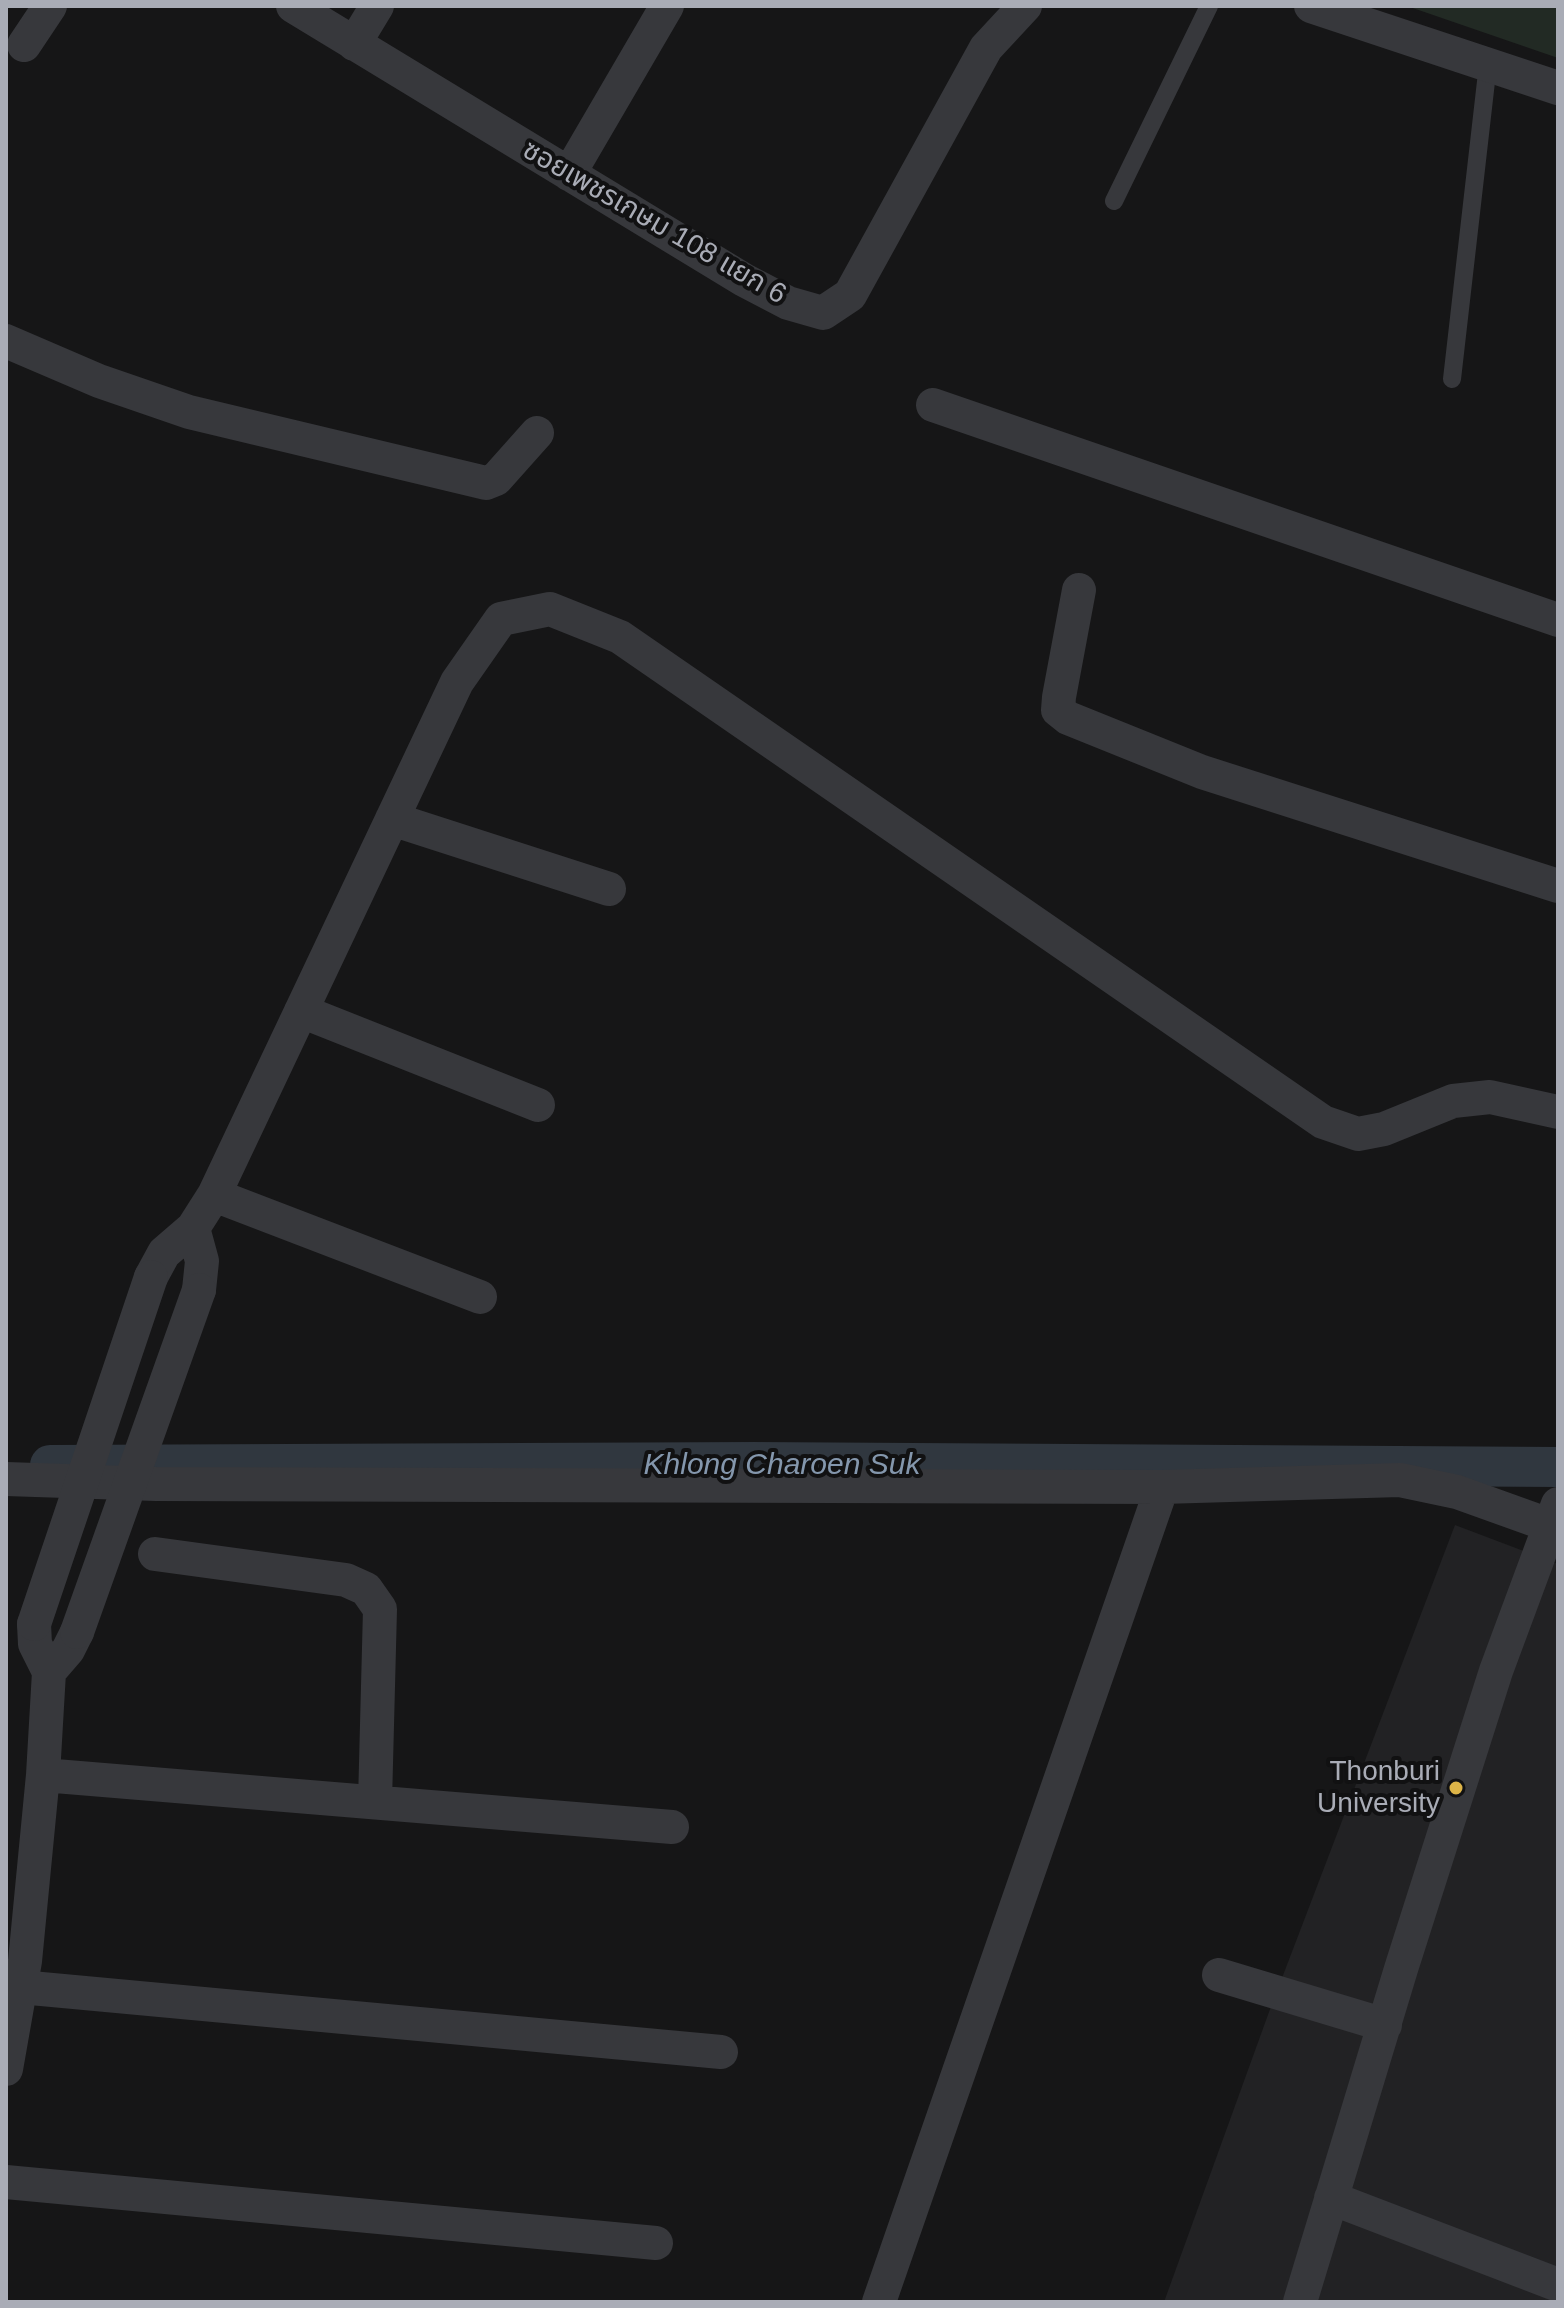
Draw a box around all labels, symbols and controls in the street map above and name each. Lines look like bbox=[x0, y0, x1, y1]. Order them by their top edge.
street label: ซอยเพชรเกษม 108 แยก 6 bbox=[516, 134, 792, 312]
water label: Khlong Charoen Suk bbox=[644, 1448, 920, 1484]
place label: Thonburi University bbox=[1317, 1755, 1440, 1821]
marker: Thonburi University bbox=[1447, 1779, 1465, 1797]

